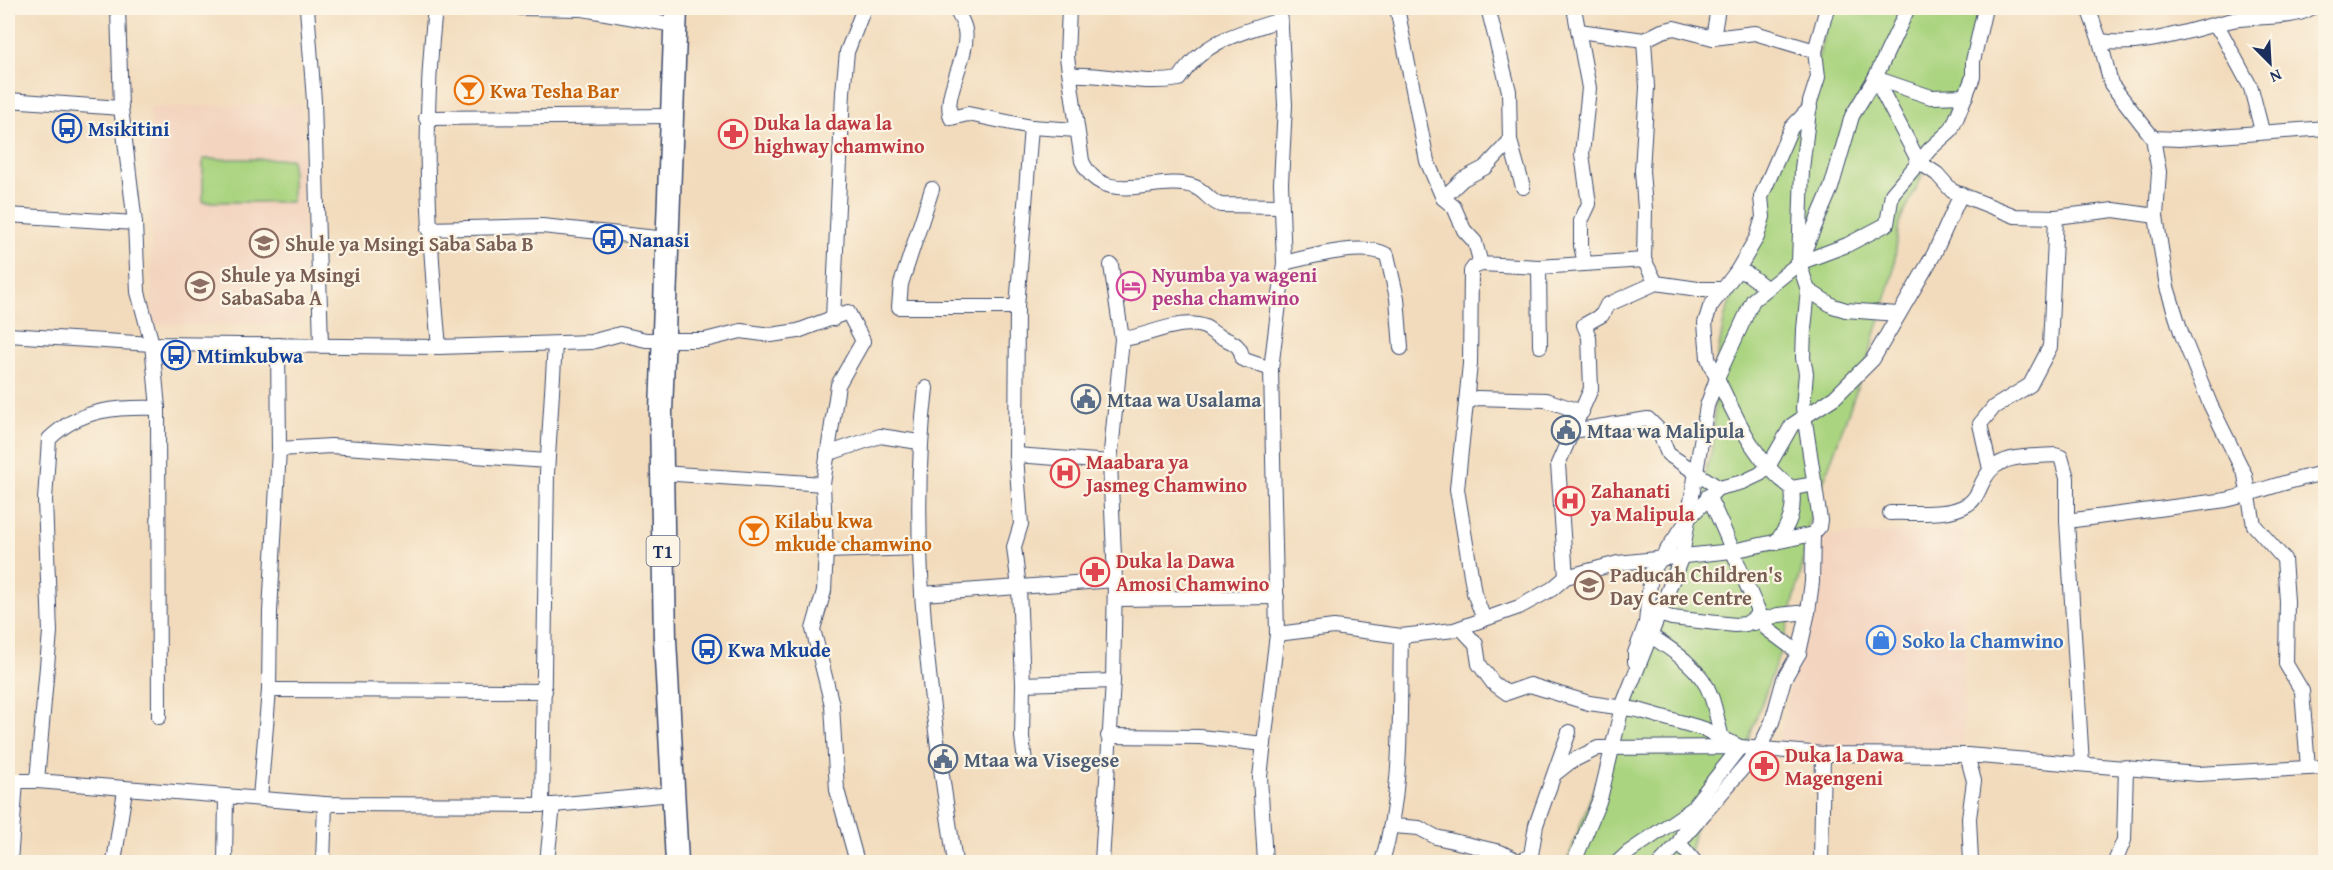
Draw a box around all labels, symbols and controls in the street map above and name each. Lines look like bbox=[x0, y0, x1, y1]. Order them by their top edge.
north arrow bbox=[2240, 33, 2300, 93]
text: N bbox=[2266, 64, 2286, 90]
bar icon: Kwa Tesha Bar bbox=[453, 74, 485, 106]
place label: Kwa Tesha Bar bbox=[490, 76, 619, 105]
place label: Duka la dawa la highway chamwino bbox=[754, 108, 925, 160]
bus stop icon: Msikitini bbox=[51, 112, 83, 144]
place label: Msikitini bbox=[88, 114, 169, 143]
pharmacy icon: Duka la dawa la highway chamwino bbox=[717, 118, 749, 150]
bus stop icon: Nanasi bbox=[592, 223, 624, 255]
place label: Nanasi bbox=[629, 225, 690, 254]
school or university icon: Shule ya Msingi Saba Saba B bbox=[248, 227, 280, 259]
place label: Shule ya Msingi Saba Saba B bbox=[285, 229, 534, 258]
place label: Shule ya Msingi SabaSaba A bbox=[221, 260, 360, 312]
place label: Nyumba ya wageni pesha chamwino bbox=[1152, 260, 1317, 312]
school or university icon: Shule ya Msingi SabaSaba A bbox=[184, 270, 216, 302]
hotel icon: Nyumba ya wageni pesha chamwino bbox=[1115, 270, 1147, 302]
bus stop icon: Mtimkubwa bbox=[160, 339, 192, 371]
place label: Mtimkubwa bbox=[197, 341, 304, 370]
public building icon: Mtaa wa Usalama bbox=[1070, 383, 1102, 415]
place label: Mtaa wa Usalama bbox=[1107, 385, 1262, 414]
public building icon: Mtaa wa Malipula bbox=[1550, 414, 1582, 446]
place label: Mtaa wa Malipula bbox=[1587, 416, 1745, 445]
place label: Maabara ya Jasmeg Chamwino bbox=[1083, 447, 1248, 499]
hospital icon: Maabara ya Jasmeg Chamwino bbox=[1049, 457, 1081, 489]
place label: Zahanati ya Malipula bbox=[1590, 476, 1696, 528]
hospital icon: Zahanati ya Malipula bbox=[1554, 485, 1586, 517]
place label: Kilabu kwa mkude chamwino bbox=[775, 506, 932, 558]
bar icon: Kilabu kwa mkude chamwino bbox=[738, 515, 770, 547]
road number: T1 bbox=[646, 536, 680, 566]
place label: Duka la Dawa Amosi Chamwino bbox=[1116, 546, 1270, 598]
pharmacy icon: Duka la Dawa Amosi Chamwino bbox=[1079, 556, 1111, 588]
place label: Paducah Children's Day Care Centre bbox=[1610, 560, 1782, 612]
school or university icon: Paducah Children's Day Care Centre bbox=[1573, 569, 1605, 601]
shop icon: Soko la Chamwino bbox=[1865, 624, 1897, 656]
place label: Soko la Chamwino bbox=[1902, 626, 2064, 655]
bus stop icon: Kwa Mkude bbox=[691, 633, 723, 665]
place label: Kwa Mkude bbox=[728, 635, 831, 664]
place label: Duka la Dawa Magengeni bbox=[1785, 740, 1904, 792]
public building icon: Mtaa wa Visegese bbox=[927, 743, 959, 775]
place label: Mtaa wa Visegese bbox=[964, 745, 1119, 774]
pharmacy icon: Duka la Dawa Magengeni bbox=[1748, 750, 1780, 782]

